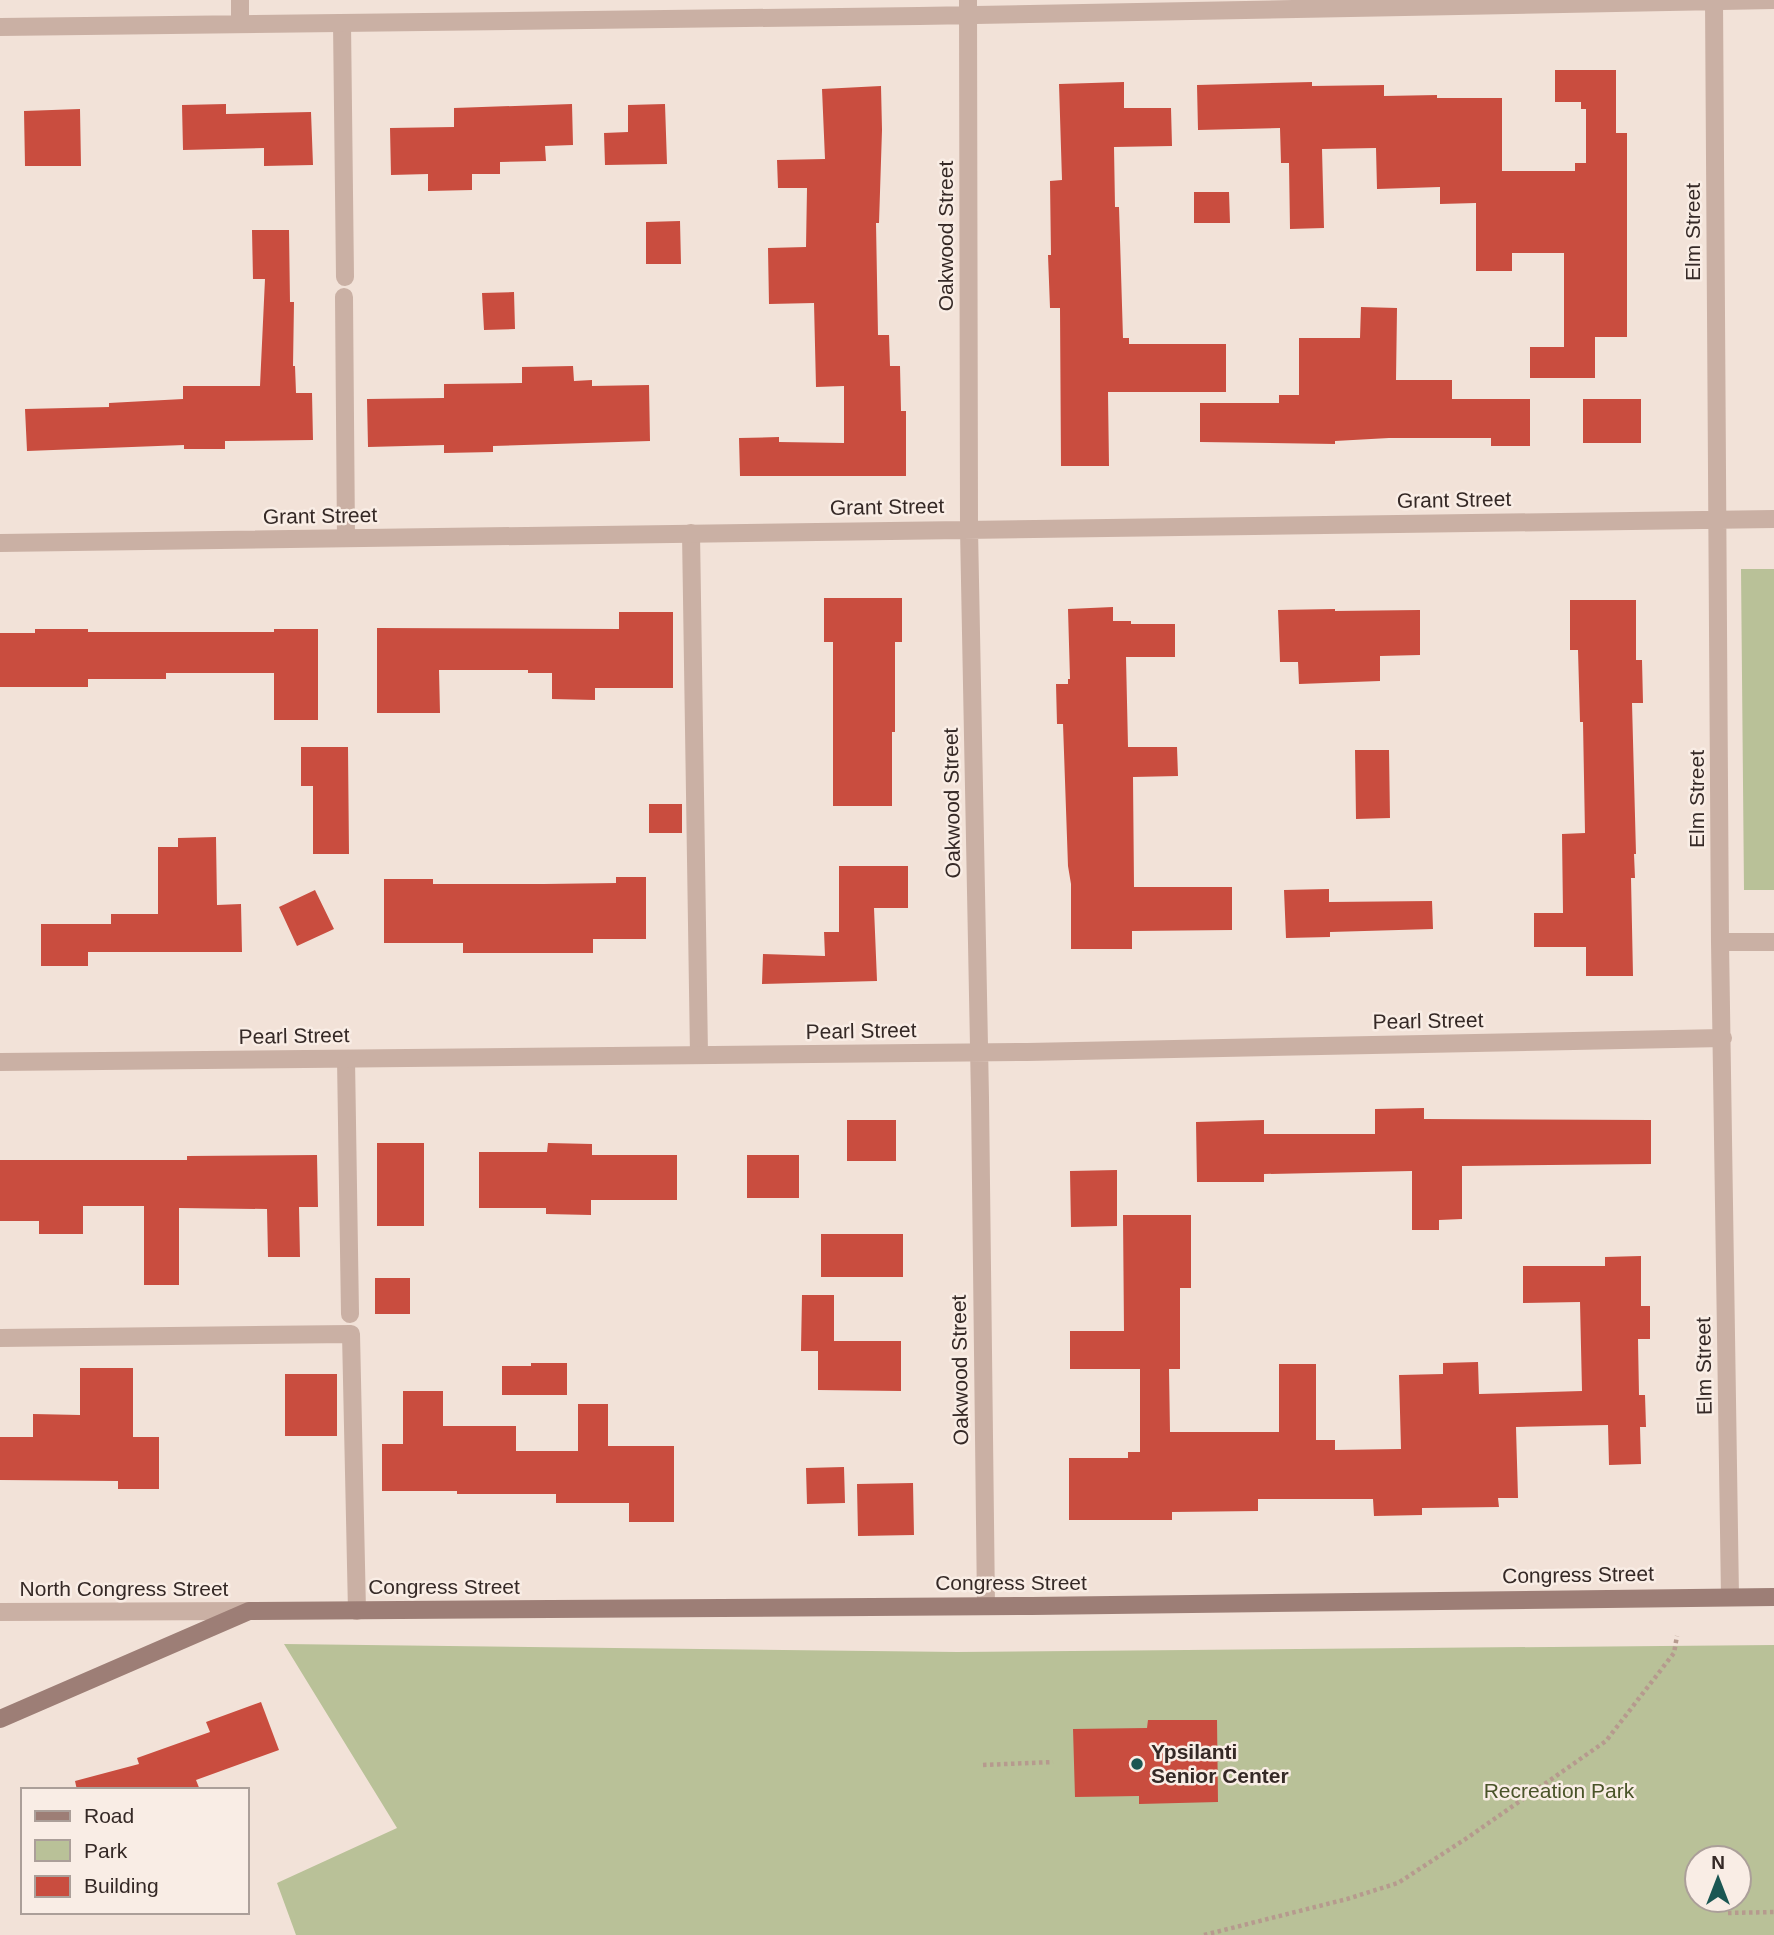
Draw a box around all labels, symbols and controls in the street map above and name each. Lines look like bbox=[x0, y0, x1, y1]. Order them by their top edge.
street label: Oakwood Street bbox=[934, 161, 957, 311]
street label: Elm Street bbox=[1681, 183, 1704, 281]
street label: Grant Street bbox=[1397, 487, 1512, 512]
street label: Grant Street bbox=[830, 494, 945, 519]
street label: Grant Street bbox=[263, 503, 378, 528]
street label: Oakwood Street bbox=[939, 727, 964, 878]
street label: Elm Street bbox=[1685, 750, 1708, 848]
street label: Pearl Street bbox=[1372, 1008, 1484, 1033]
street label: Pearl Street bbox=[805, 1018, 917, 1043]
street label: Pearl Street bbox=[238, 1023, 350, 1048]
street label: Oakwood Street bbox=[947, 1294, 972, 1445]
street label: Elm Street bbox=[1691, 1317, 1716, 1415]
street label: Congress Street bbox=[1502, 1562, 1654, 1587]
street label: Congress Street bbox=[935, 1571, 1087, 1594]
street label: Congress Street bbox=[368, 1575, 520, 1598]
street label: North Congress Street bbox=[20, 1577, 229, 1600]
place label: Ypsilanti Senior Center bbox=[1151, 1740, 1289, 1787]
marker: Ypsilanti Senior Center bbox=[1129, 1756, 1145, 1772]
park label: Recreation Park bbox=[1484, 1779, 1635, 1802]
legend bbox=[21, 1788, 248, 1914]
text: Road bbox=[84, 1804, 134, 1827]
text: Park bbox=[84, 1839, 128, 1862]
north arrow bbox=[1683, 1844, 1753, 1914]
text: N bbox=[1711, 1852, 1725, 1873]
text: Building bbox=[84, 1874, 159, 1897]

